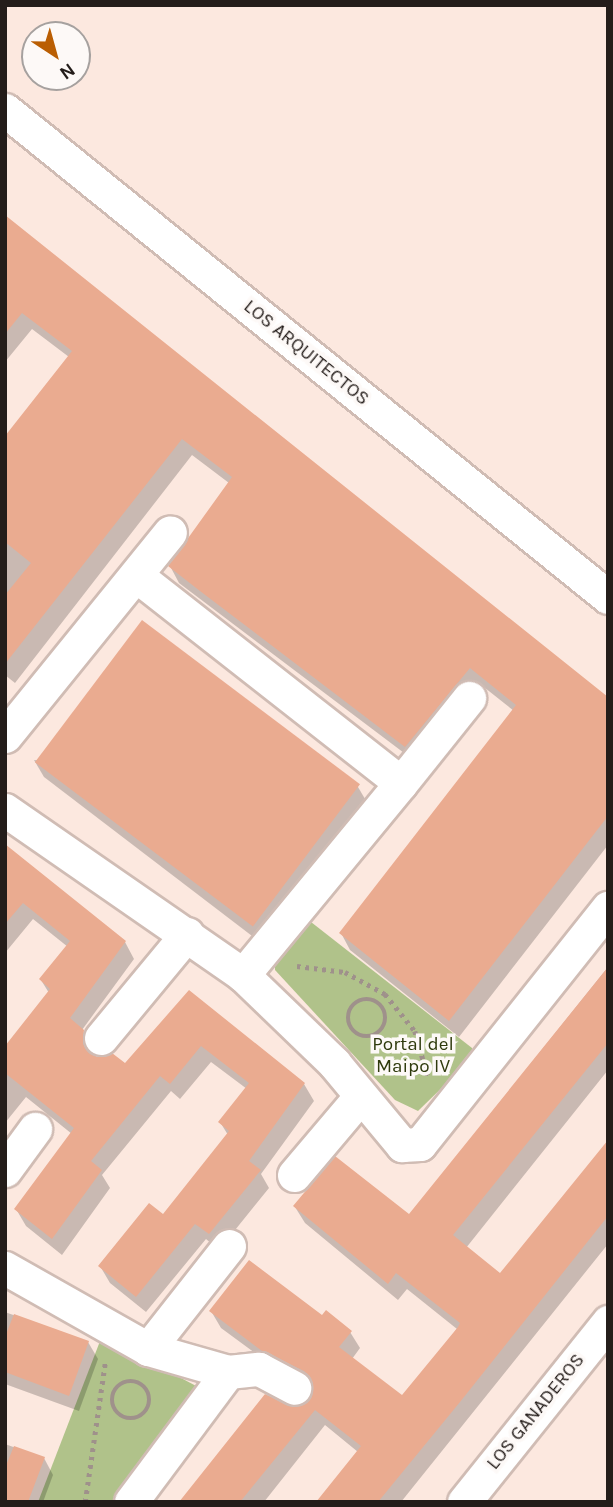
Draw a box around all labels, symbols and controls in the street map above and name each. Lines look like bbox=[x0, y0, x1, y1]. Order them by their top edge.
north arrow bbox=[21, 21, 91, 91]
text: N bbox=[55, 58, 79, 84]
street label: LOS ARQUITECTOS bbox=[239, 295, 373, 411]
park label: Portal del Maipo IV bbox=[372, 1034, 454, 1078]
street label: LOS GANADEROS bbox=[482, 1349, 590, 1475]

